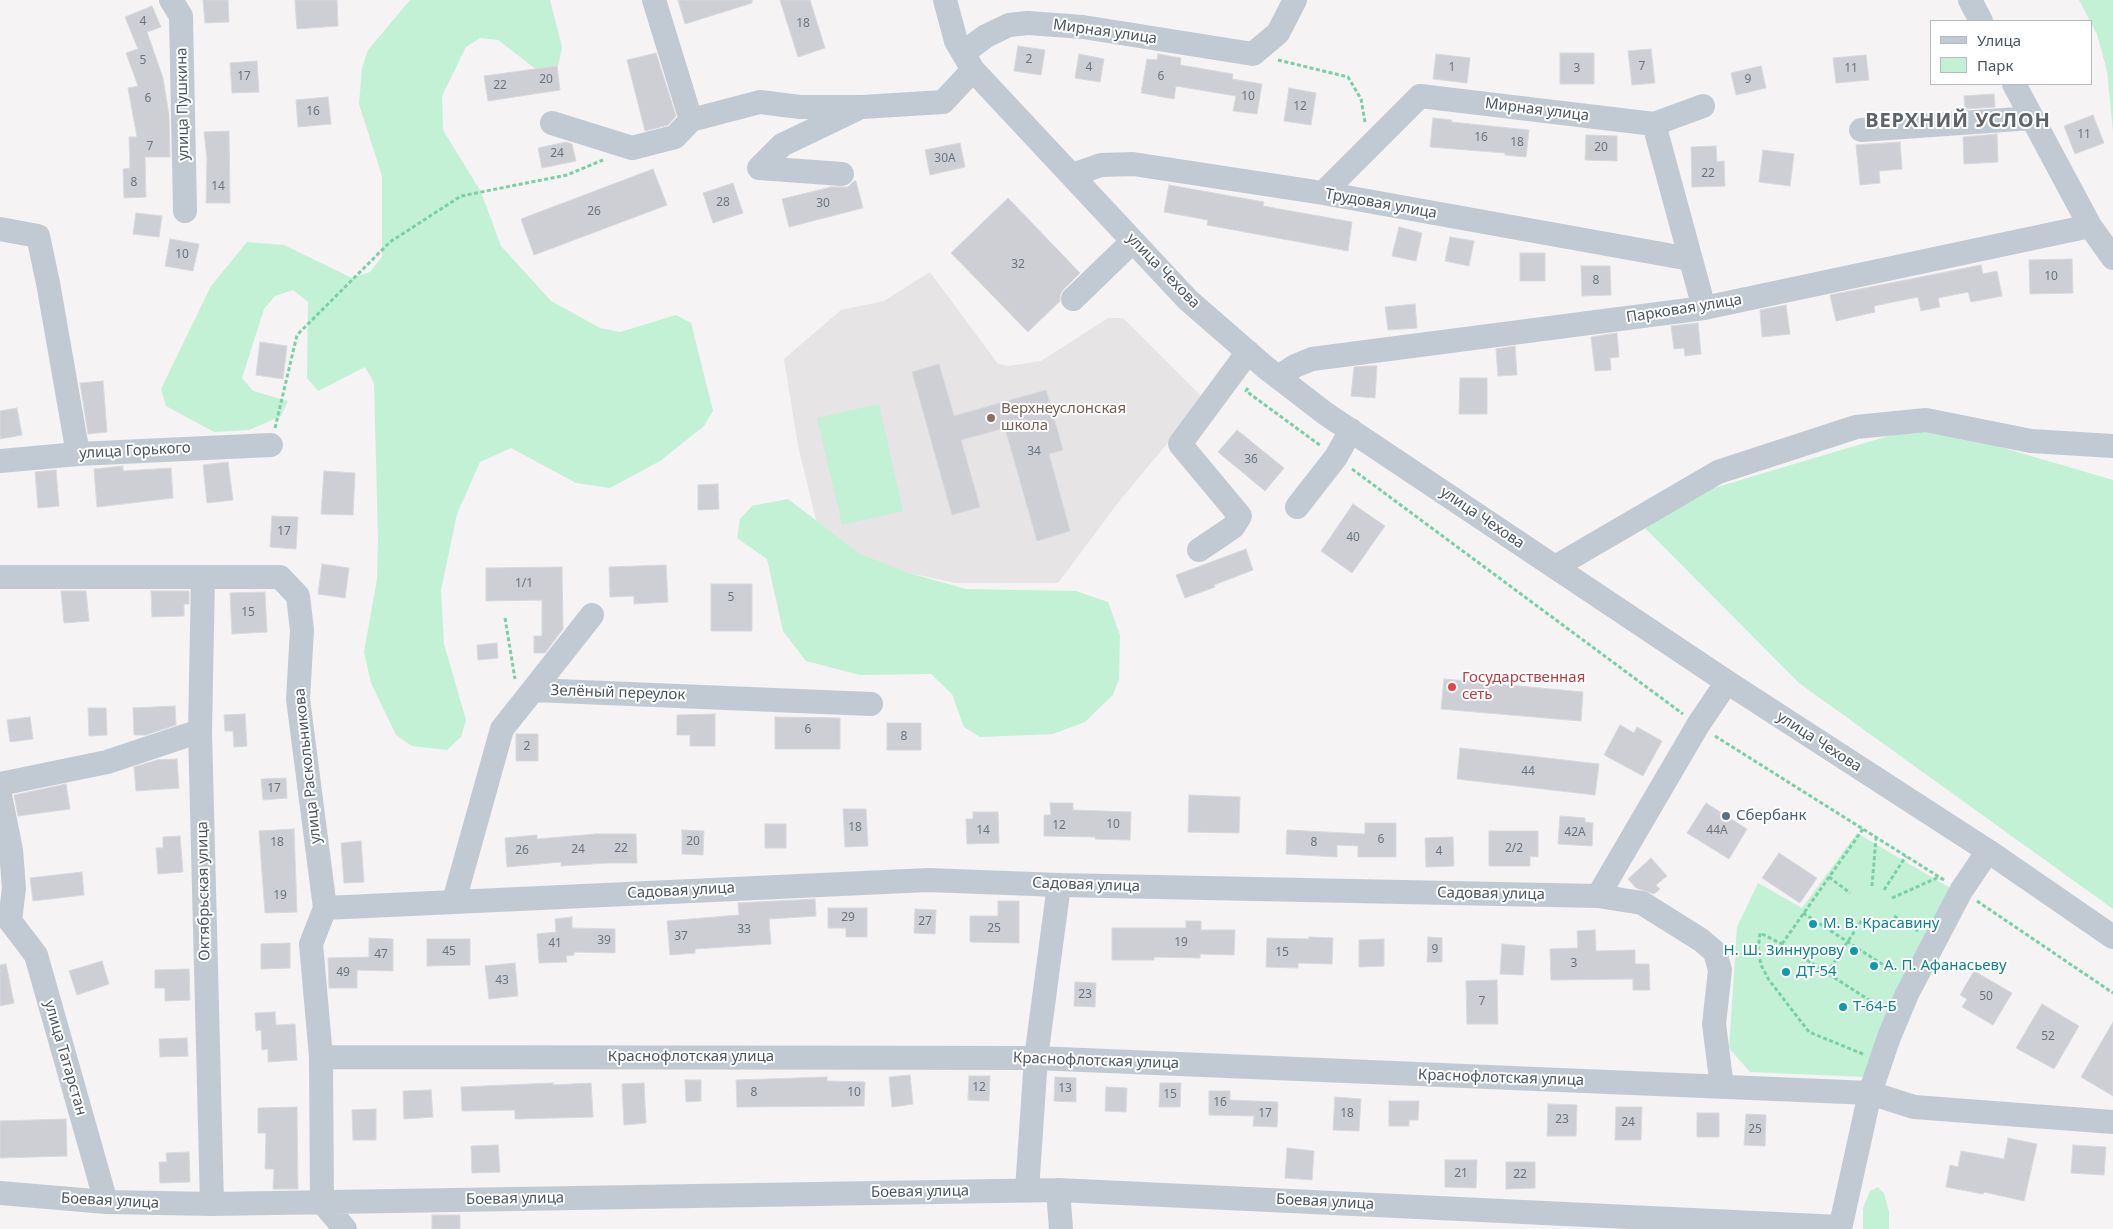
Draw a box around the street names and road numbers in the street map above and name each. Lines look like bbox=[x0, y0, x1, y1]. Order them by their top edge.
street label: Мирная улица bbox=[1052, 16, 1158, 48]
street label: улица Пушкина bbox=[173, 47, 193, 161]
street label: Мирная улица bbox=[1484, 95, 1590, 125]
street label: Трудовая улица bbox=[1324, 185, 1438, 223]
street label: улица Чехова bbox=[1123, 230, 1203, 312]
street label: Парковая улица bbox=[1625, 291, 1743, 327]
street label: улица Горького bbox=[79, 439, 191, 463]
street label: улица Чехова bbox=[1437, 483, 1527, 553]
street label: Зелёный переулок bbox=[550, 682, 686, 704]
street label: улица Раскольникова bbox=[291, 687, 325, 845]
street label: улица Чехова bbox=[1773, 708, 1865, 776]
street label: Октябрьская улица bbox=[194, 821, 214, 961]
street label: Садовая улица bbox=[1032, 874, 1140, 896]
street label: Садовая улица bbox=[627, 879, 735, 903]
street label: Садовая улица bbox=[1437, 884, 1545, 904]
street label: улица Татарстан bbox=[40, 998, 90, 1118]
street label: Краснофлотская улица bbox=[608, 1048, 774, 1066]
street label: Краснофлотская улица bbox=[1013, 1049, 1179, 1073]
street label: Краснофлотская улица bbox=[1418, 1066, 1584, 1090]
street label: Боевая улица bbox=[871, 1182, 969, 1202]
street label: Боевая улица bbox=[60, 1189, 160, 1213]
street label: Боевая улица bbox=[466, 1189, 564, 1209]
street label: Боевая улица bbox=[1275, 1190, 1375, 1214]

